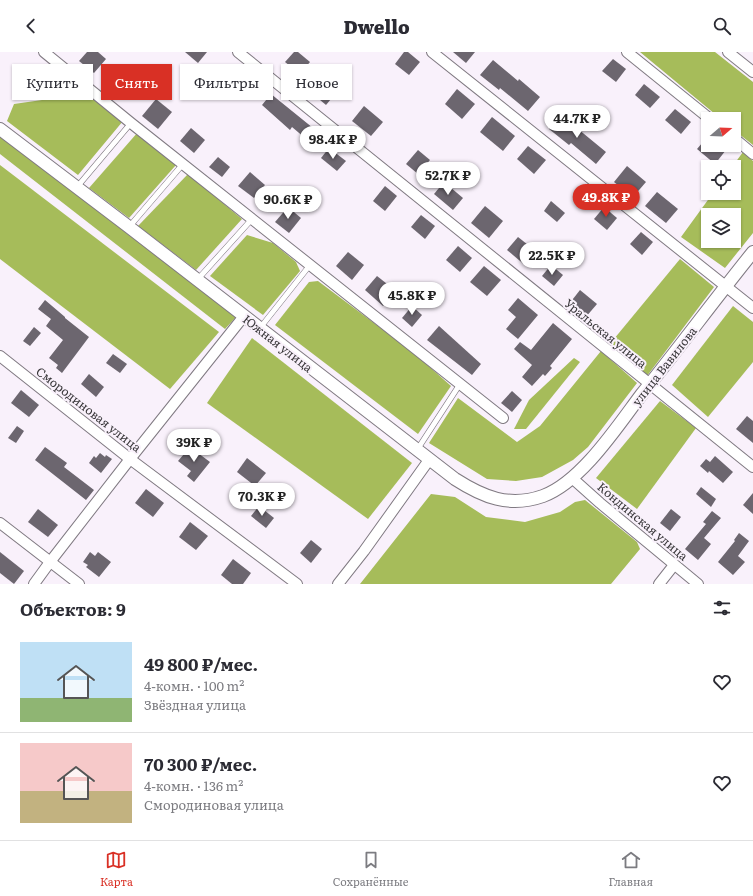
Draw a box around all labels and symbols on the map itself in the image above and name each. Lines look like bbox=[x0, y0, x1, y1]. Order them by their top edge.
pin: 44.7K ₽ bbox=[540, 105, 614, 139]
north arrow bbox=[701, 112, 741, 152]
pin: 98.4K ₽ bbox=[296, 126, 370, 160]
pin: 52.7K ₽ bbox=[411, 162, 485, 196]
pin: 49.8K ₽ bbox=[569, 184, 643, 218]
pin: 90.6K ₽ bbox=[251, 186, 325, 220]
pin: 22.5K ₽ bbox=[515, 242, 589, 276]
pin: 45.8K ₽ bbox=[375, 282, 449, 316]
street label: Уральская улица bbox=[561, 294, 651, 372]
street label: Южная улица bbox=[239, 310, 317, 376]
street label: улица Вавилова bbox=[627, 322, 701, 409]
street label: Смородиновая улица bbox=[33, 362, 146, 456]
pin: 39K ₽ bbox=[166, 429, 222, 463]
street label: Кондинская улица bbox=[594, 478, 693, 565]
pin: 70.3K ₽ bbox=[225, 483, 299, 517]

